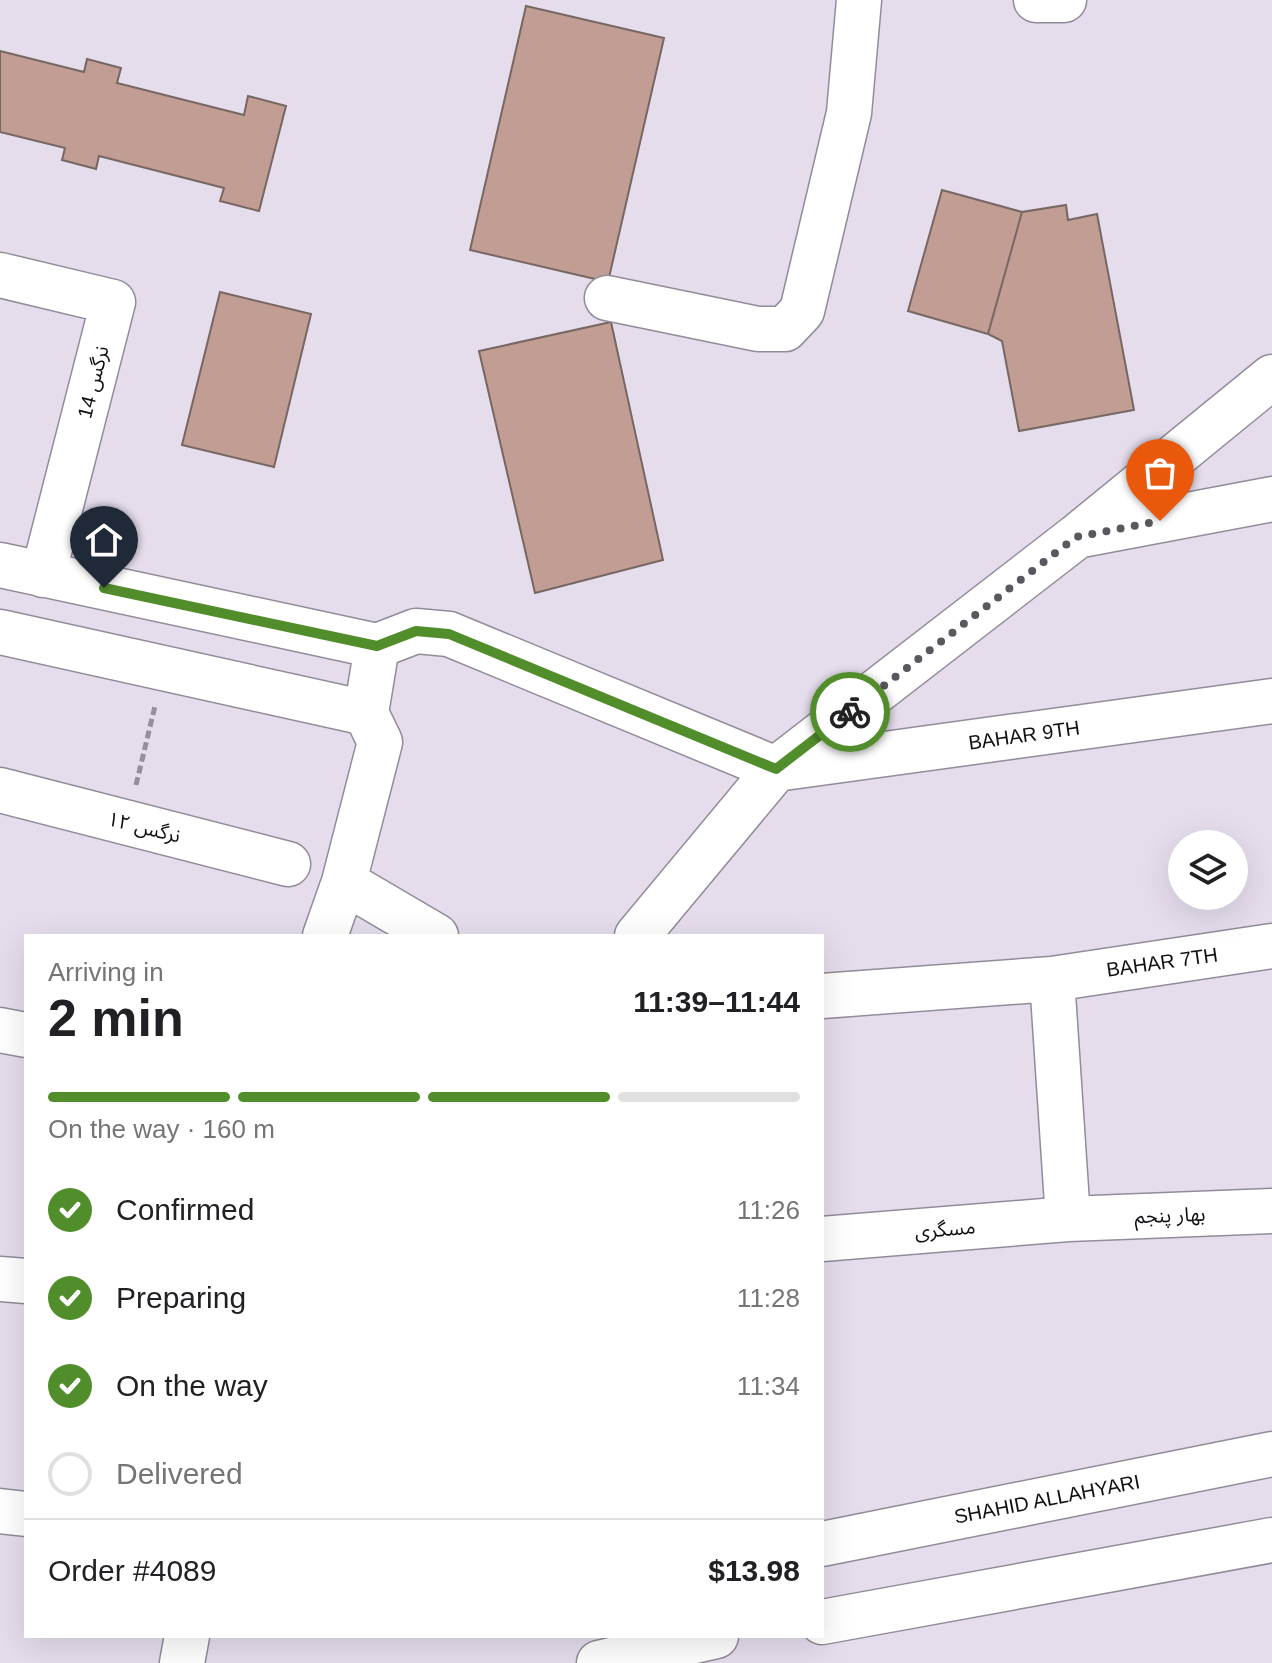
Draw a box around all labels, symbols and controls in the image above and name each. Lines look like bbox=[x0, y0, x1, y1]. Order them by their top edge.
street label: نرگس 14 bbox=[73, 343, 114, 421]
pin bbox=[1126, 439, 1194, 521]
icon: bag bbox=[1138, 451, 1182, 495]
pin bbox=[70, 506, 138, 588]
icon: home bbox=[82, 518, 126, 562]
courier bbox=[810, 672, 890, 752]
icon: bike bbox=[828, 690, 872, 734]
street label: BAHAR 9TH bbox=[967, 716, 1081, 754]
street label: نرگس ۱۲ bbox=[105, 807, 183, 848]
map controls bbox=[1168, 830, 1248, 910]
button: layers bbox=[1168, 830, 1248, 910]
street label: BAHAR 7TH bbox=[1105, 943, 1219, 981]
text: Arriving in bbox=[48, 957, 164, 987]
text: 11:39–11:44 bbox=[633, 985, 800, 1018]
text: 2 min bbox=[48, 989, 184, 1047]
text: On the way · 160 m bbox=[48, 1114, 275, 1144]
icon: check bbox=[48, 1188, 92, 1232]
text: Confirmed bbox=[116, 1193, 254, 1226]
text: 11:26 bbox=[737, 1195, 800, 1225]
street label: بهار پنجم bbox=[1134, 1203, 1206, 1231]
street label: مسگری bbox=[914, 1215, 976, 1244]
icon: check bbox=[48, 1276, 92, 1320]
text: Preparing bbox=[116, 1281, 246, 1314]
text: 11:28 bbox=[737, 1283, 800, 1313]
icon: check bbox=[48, 1364, 92, 1408]
text: On the way bbox=[116, 1369, 268, 1402]
text: 11:34 bbox=[737, 1371, 800, 1401]
text: Delivered bbox=[116, 1457, 243, 1490]
street label: SHAHID ALLAHYARI bbox=[952, 1470, 1142, 1528]
text: Order #4089 bbox=[48, 1554, 216, 1587]
text: $13.98 bbox=[708, 1554, 800, 1587]

